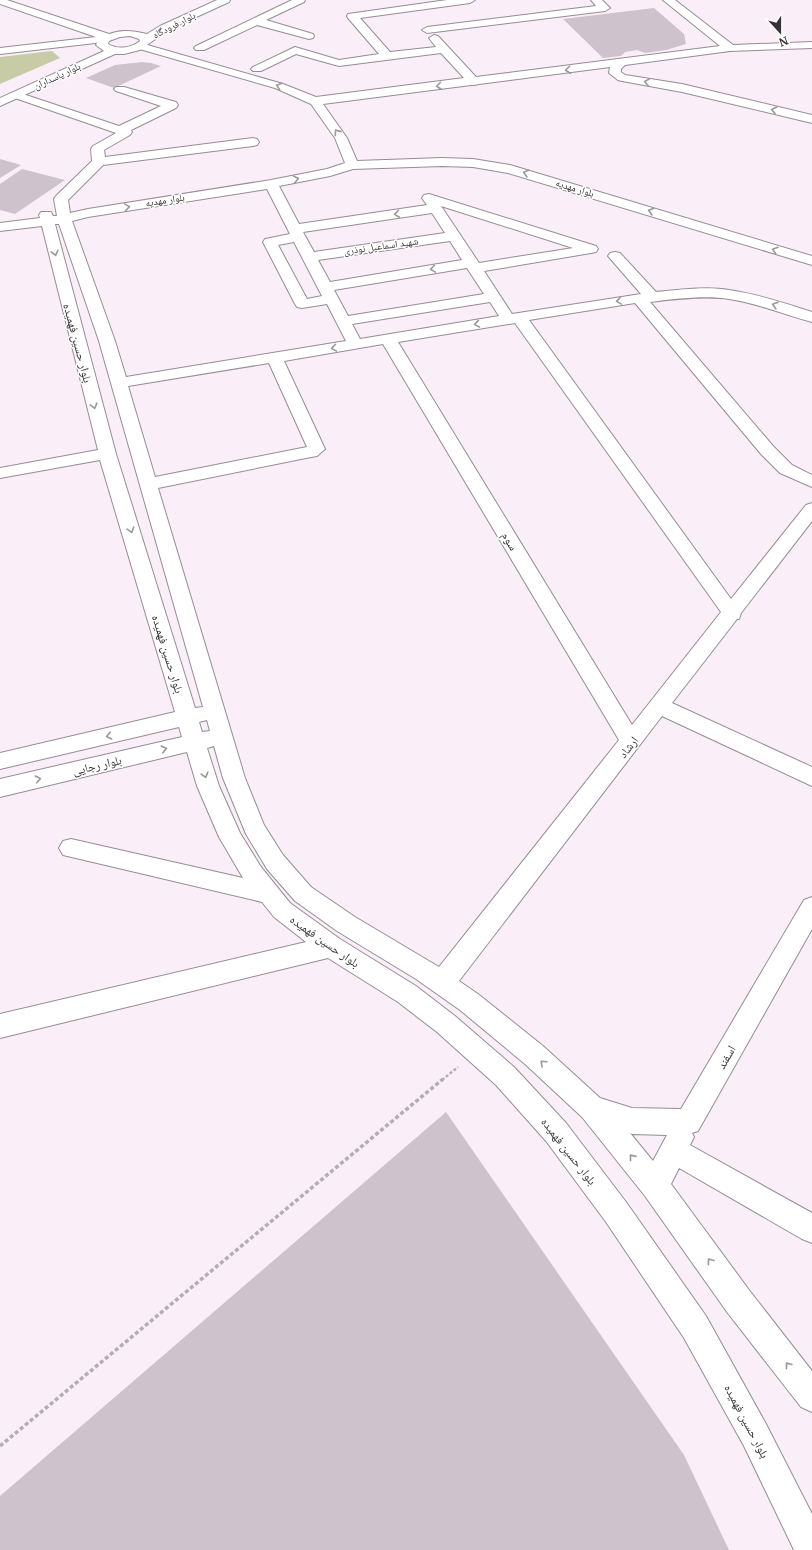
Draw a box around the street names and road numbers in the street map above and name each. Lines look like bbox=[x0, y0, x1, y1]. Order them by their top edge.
street label: بلوار فرودگاه bbox=[150, 9, 198, 41]
street label: بلوار پاسداران bbox=[31, 59, 83, 93]
street label: بلوار مهدیه bbox=[554, 176, 596, 200]
street label: بلوار مهدیه bbox=[144, 190, 186, 210]
street label: شهید اسماعیل نوذری bbox=[343, 234, 420, 258]
street label: بلوار حسین فهمیده bbox=[60, 302, 96, 384]
street label: سوم bbox=[498, 529, 521, 554]
street label: بلوار حسین فهمیده bbox=[149, 613, 187, 695]
street label: ارشاد bbox=[615, 733, 641, 761]
street label: بلوار رجایی bbox=[71, 752, 123, 778]
street label: بلوار حسین فهمیده bbox=[287, 912, 363, 971]
street label: اسفند bbox=[713, 1042, 739, 1071]
street label: بلوار حسین فهمیده bbox=[538, 1114, 600, 1188]
street label: بلوار حسین فهمیده bbox=[721, 1382, 773, 1461]

